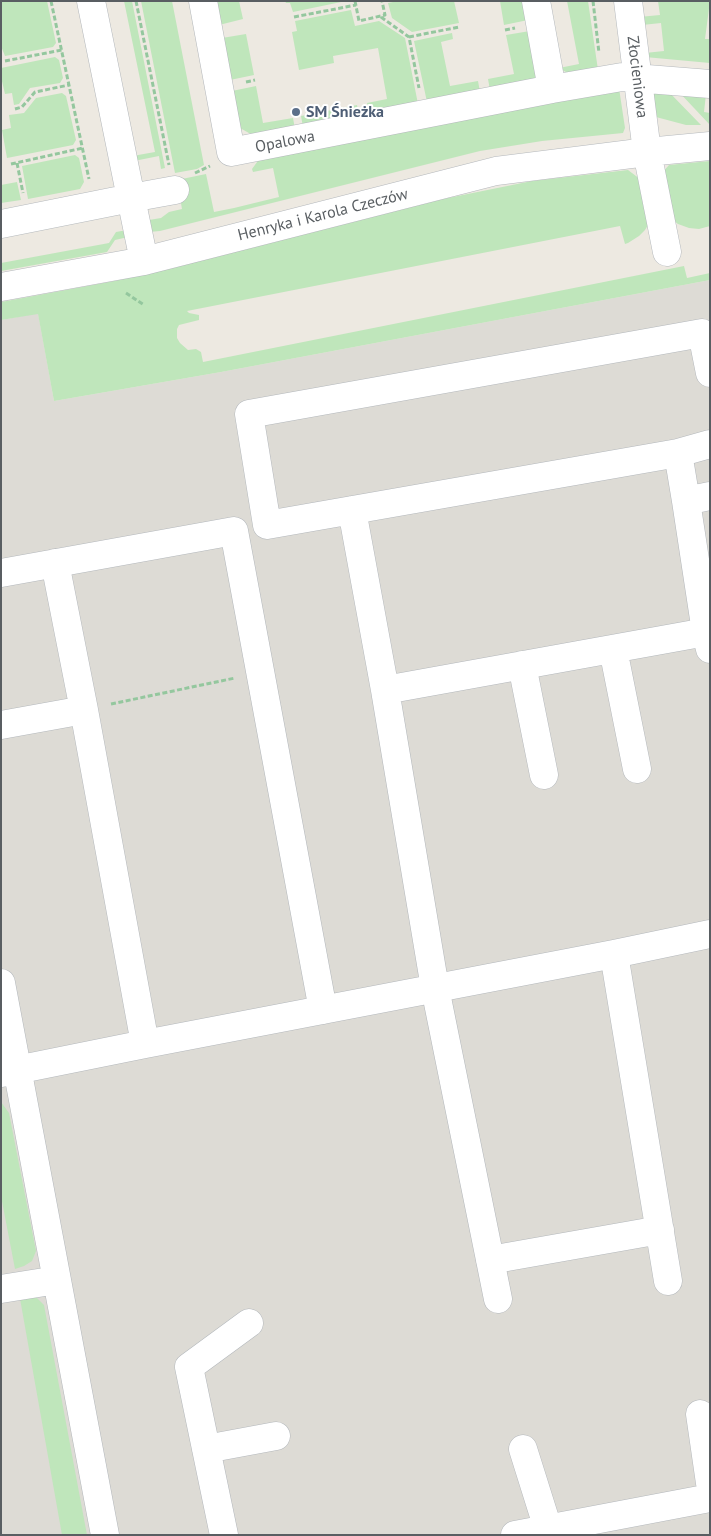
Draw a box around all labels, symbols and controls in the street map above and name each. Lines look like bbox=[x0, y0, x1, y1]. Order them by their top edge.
street label: Złocieniowa bbox=[622, 35, 652, 119]
place label: SM Śnieżka bbox=[306, 102, 384, 122]
marker: SM Śnieżka bbox=[290, 106, 302, 118]
street label: Opalowa bbox=[254, 127, 316, 157]
street label: Henryka i Karola Czeczów bbox=[236, 185, 410, 245]

